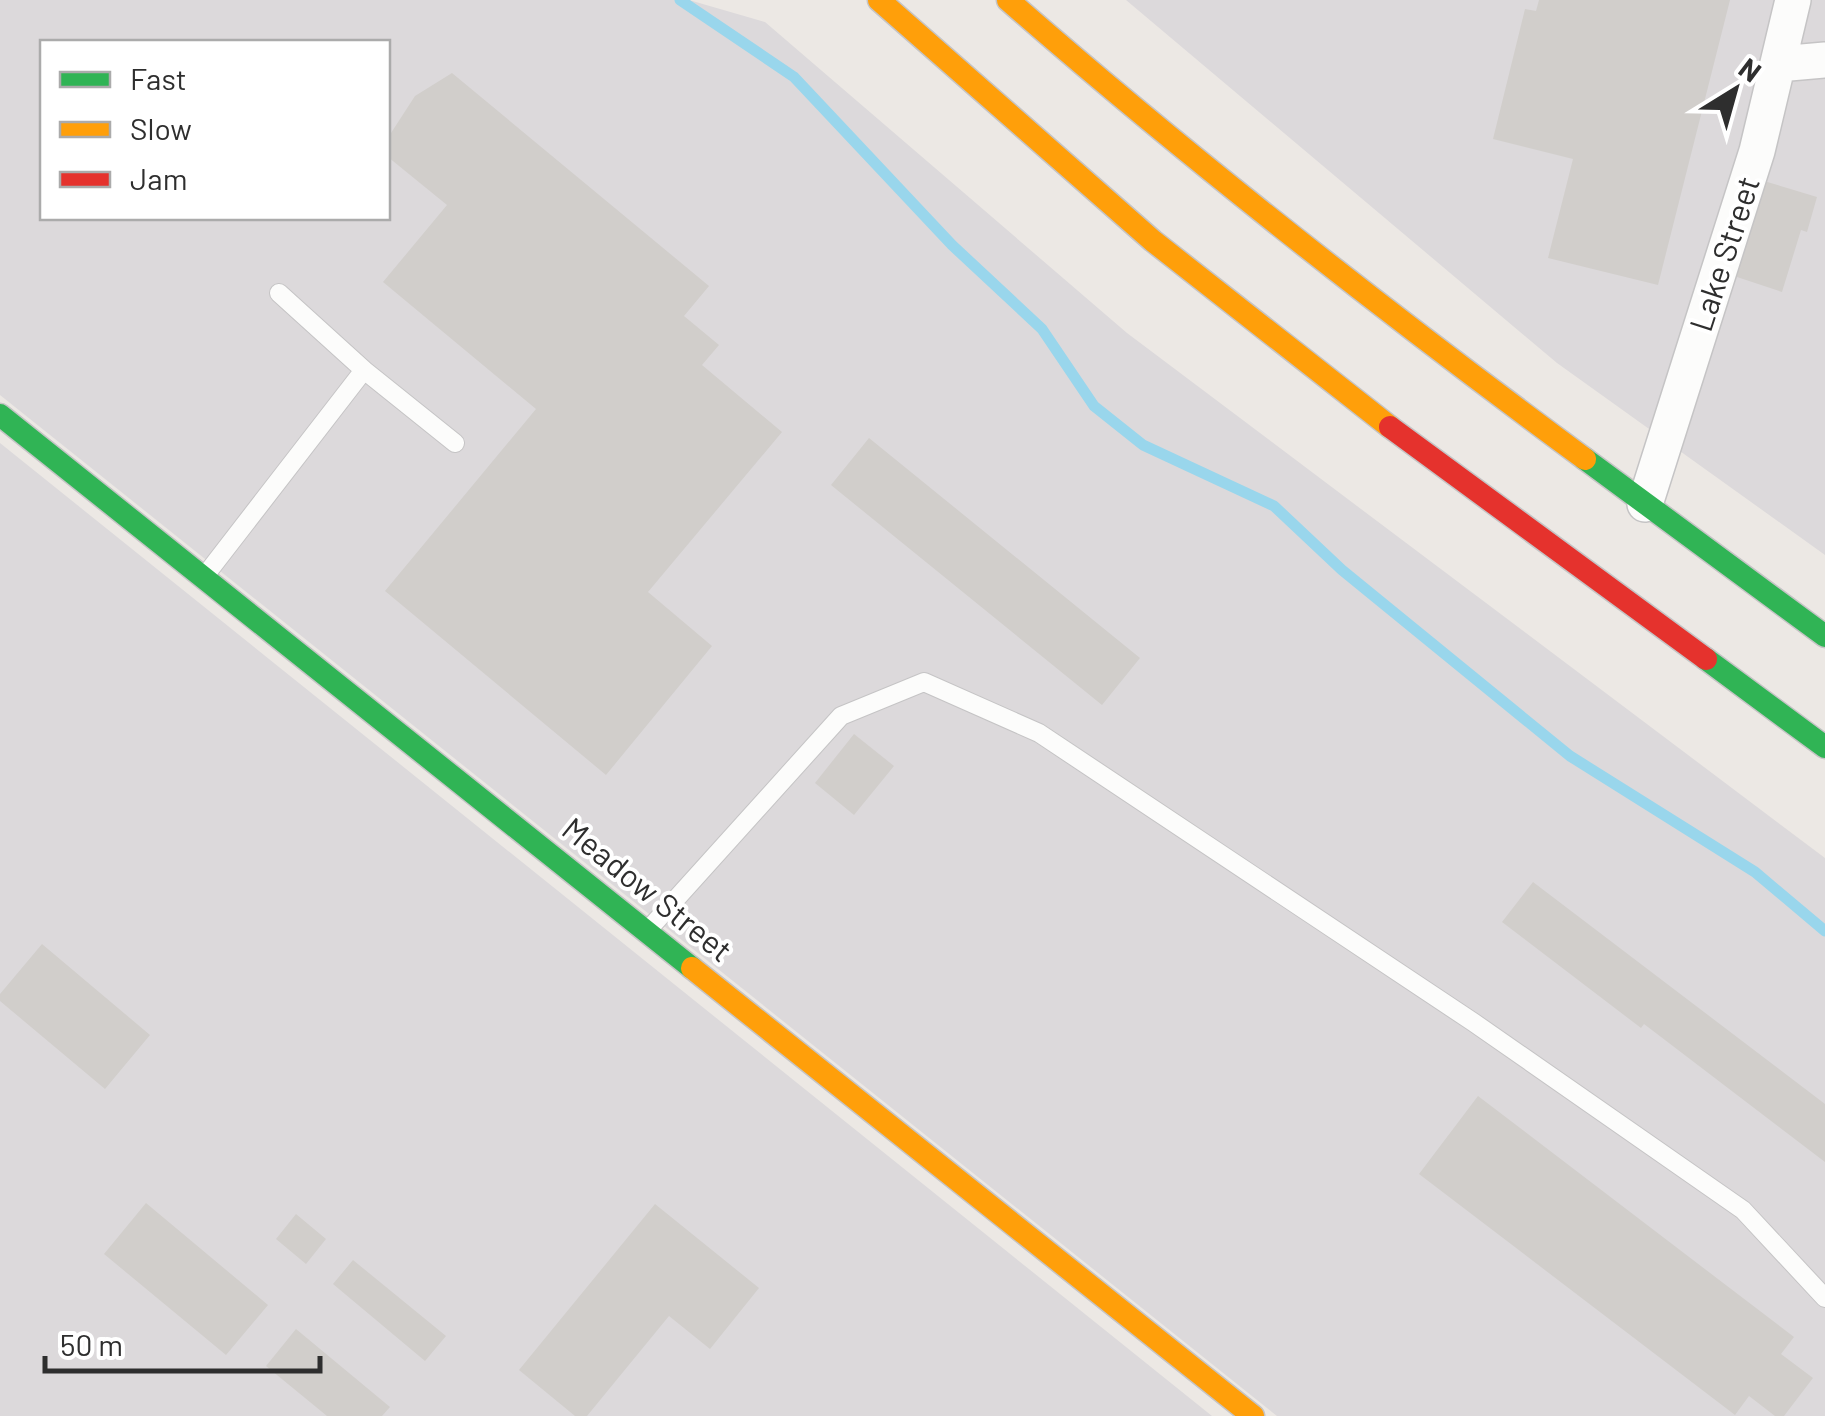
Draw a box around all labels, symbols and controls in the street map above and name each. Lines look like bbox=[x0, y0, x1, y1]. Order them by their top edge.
legend bbox=[40, 40, 390, 220]
north arrow bbox=[1685, 40, 1785, 140]
text: N bbox=[1733, 50, 1768, 88]
text: Fast bbox=[130, 60, 187, 96]
text: Slow bbox=[130, 110, 192, 146]
text: Jam bbox=[130, 160, 187, 196]
street label: Lake Street bbox=[1680, 171, 1766, 336]
street label: Meadow Street bbox=[556, 808, 741, 968]
scale bar bbox=[45, 1311, 320, 1373]
text: 50 m bbox=[60, 1326, 123, 1362]

